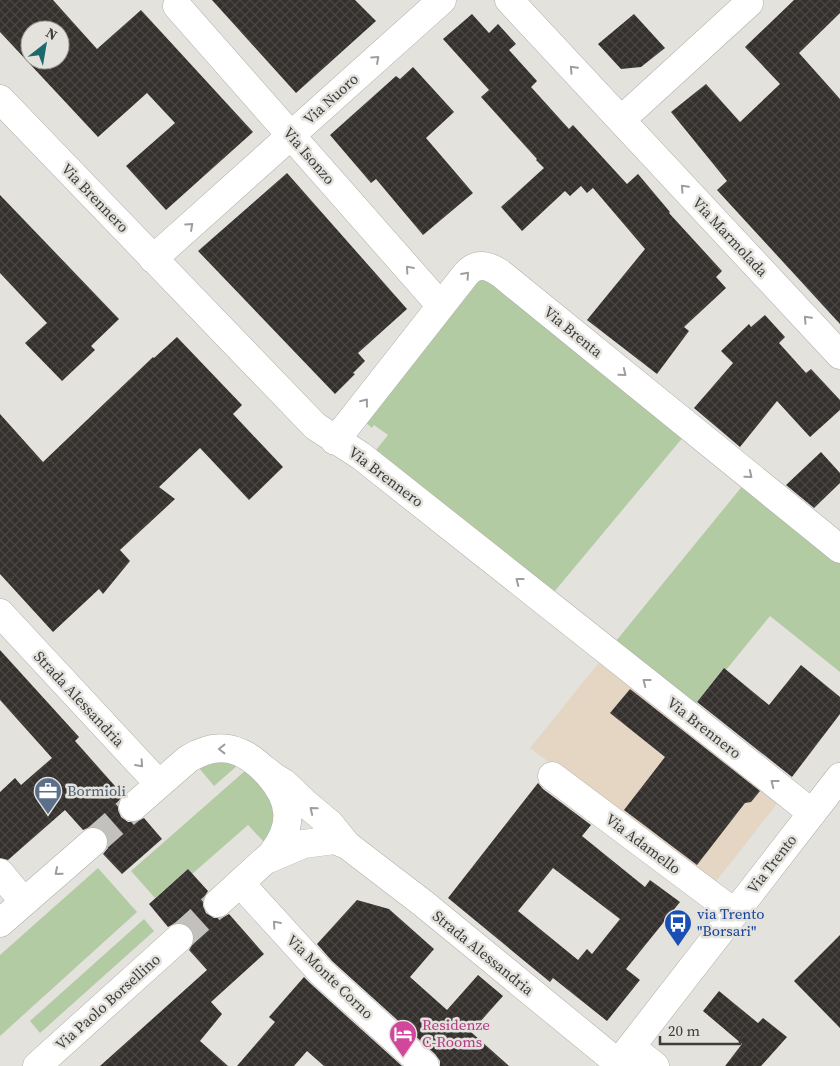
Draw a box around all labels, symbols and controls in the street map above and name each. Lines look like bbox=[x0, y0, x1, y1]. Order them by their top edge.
north arrow bbox=[20, 20, 70, 70]
text: N bbox=[42, 23, 61, 45]
one-way arrow bbox=[371, 56, 380, 65]
one-way arrow bbox=[570, 65, 579, 74]
street label: Via Nuoro bbox=[299, 68, 363, 129]
street label: Via Isonzo bbox=[279, 123, 340, 189]
street label: Via Brennero bbox=[57, 158, 134, 237]
one-way arrow bbox=[681, 184, 690, 193]
street label: Via Marmolada bbox=[688, 192, 773, 281]
one-way arrow bbox=[184, 223, 193, 232]
one-way arrow bbox=[406, 266, 415, 275]
one-way arrow bbox=[460, 272, 469, 281]
street label: Via Brenta bbox=[539, 301, 607, 362]
one-way arrow bbox=[804, 316, 813, 325]
one-way arrow bbox=[617, 367, 626, 375]
one-way arrow bbox=[360, 399, 368, 408]
street label: Via Brennero bbox=[345, 441, 428, 512]
one-way arrow bbox=[743, 470, 752, 478]
one-way arrow bbox=[516, 578, 525, 586]
street label: Strada Alessandria bbox=[29, 646, 130, 752]
one-way arrow bbox=[643, 679, 652, 687]
street label: Via Brennero bbox=[663, 692, 746, 763]
one-way arrow bbox=[218, 744, 226, 754]
one-way arrow bbox=[135, 758, 144, 767]
office icon: Bormioli bbox=[33, 776, 63, 815]
place label: Bormioli bbox=[67, 780, 126, 801]
one-way arrow bbox=[771, 780, 780, 788]
one-way arrow bbox=[310, 807, 319, 816]
street label: Via Adamello bbox=[601, 808, 685, 879]
street label: Via Trento bbox=[742, 830, 801, 898]
one-way arrow bbox=[55, 866, 64, 875]
place label: via Trento "Borsari" bbox=[697, 903, 764, 941]
street label: Strada Alessandria bbox=[428, 905, 539, 1000]
bus stop icon: via Trento "Borsari" bbox=[663, 908, 693, 947]
one-way arrow bbox=[273, 920, 282, 929]
street label: Via Monte Corno bbox=[282, 930, 378, 1023]
street label: Via Paolo Borsellino bbox=[51, 949, 165, 1054]
place label: Residenze C-Rooms bbox=[422, 1014, 490, 1052]
scale bar bbox=[660, 1014, 740, 1046]
hotel icon: Residenze C-Rooms bbox=[388, 1019, 418, 1058]
text: 20 m bbox=[668, 1020, 700, 1041]

